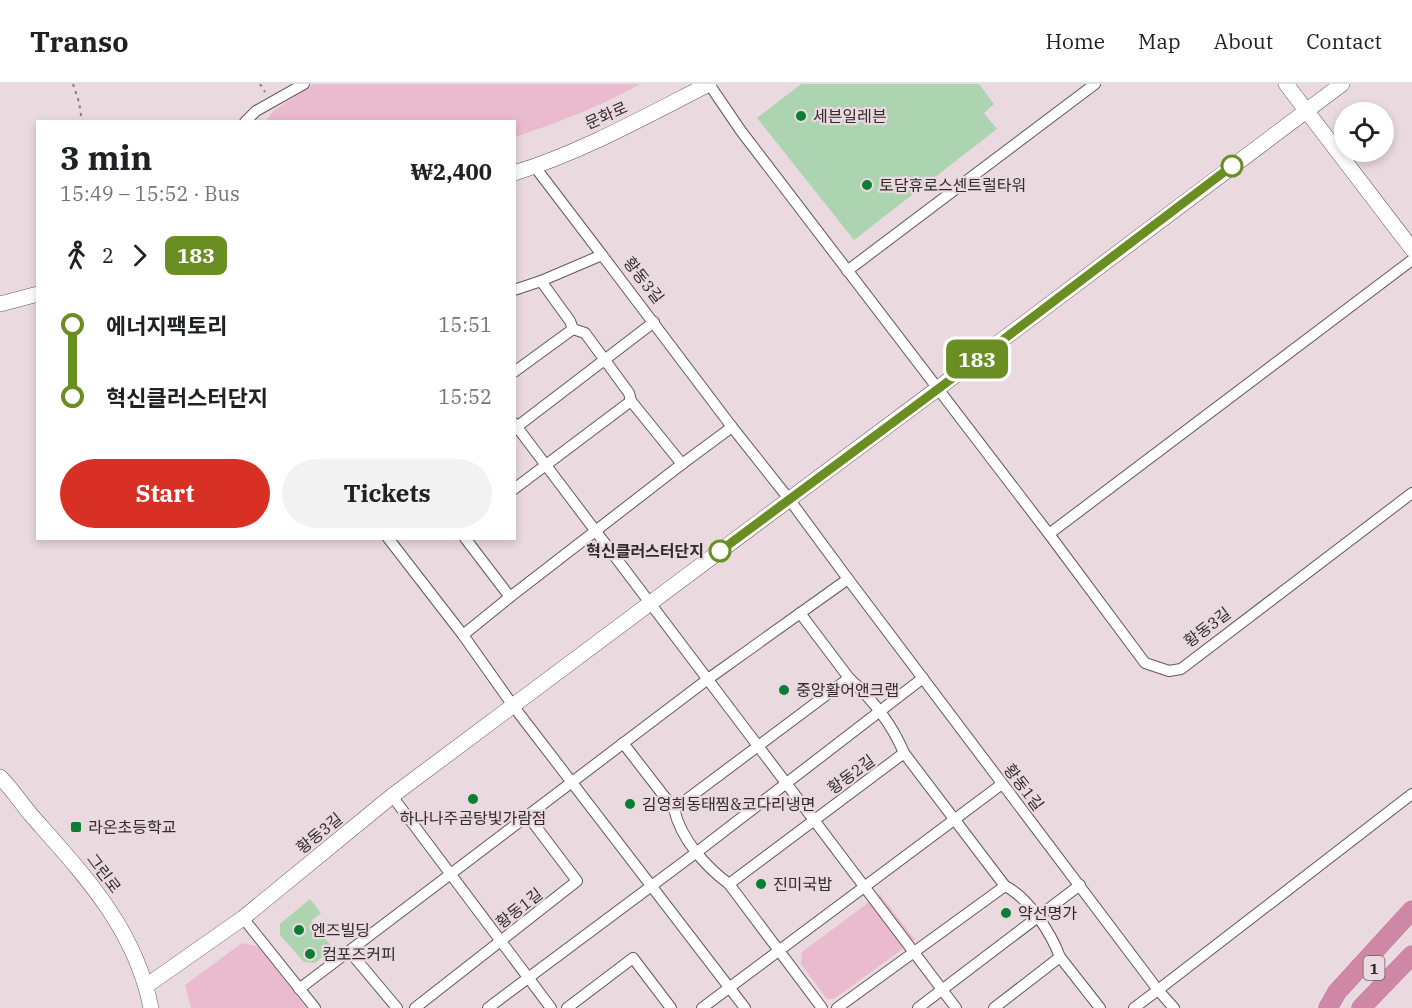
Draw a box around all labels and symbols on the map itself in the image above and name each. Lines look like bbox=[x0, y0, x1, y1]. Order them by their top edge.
street label: 문화로 bbox=[582, 97, 630, 133]
place label: 세븐일레븐 bbox=[813, 106, 887, 126]
marker: 세븐일레븐 bbox=[794, 109, 808, 123]
unlabelled marker bbox=[1221, 155, 1243, 177]
place label: 토담휴로스센트럴타워 bbox=[879, 175, 1026, 195]
marker: 토담휴로스센트럴타워 bbox=[860, 178, 874, 192]
street label: 황동3길 bbox=[620, 253, 668, 307]
line badge: 183 bbox=[942, 340, 1012, 378]
marker: 혁신클러스터단지 bbox=[709, 540, 731, 562]
place label: 혁신클러스터단지 bbox=[586, 541, 704, 561]
street label: 황동3길 bbox=[1180, 603, 1234, 651]
place label: 중앙활어앤크랩 bbox=[796, 680, 899, 700]
marker: 중앙활어앤크랩 bbox=[777, 683, 791, 697]
street label: 황동2길 bbox=[823, 750, 879, 798]
street label: 황동1길 bbox=[1000, 760, 1048, 814]
marker: 하나나주곰탕빛가람점 bbox=[466, 792, 480, 806]
place label: 김영희동태찜&코다리냉면 bbox=[642, 794, 815, 814]
marker: 김영희동태찜&코다리냉면 bbox=[623, 797, 637, 811]
street label: 황동3길 bbox=[292, 808, 346, 858]
place label: 하나나주곰탕빛가람점 bbox=[399, 808, 547, 828]
place label: 라온초등학교 bbox=[88, 817, 176, 837]
marker: 라온초등학교 bbox=[69, 820, 83, 834]
street label: 그린로 bbox=[83, 849, 125, 897]
place label: 진미국밥 bbox=[773, 874, 832, 894]
marker: 진미국밥 bbox=[754, 877, 768, 891]
street label: 황동1길 bbox=[492, 884, 546, 932]
place label: 약선명가 bbox=[1018, 903, 1077, 923]
marker: 약선명가 bbox=[999, 906, 1013, 920]
place label: 엔즈빌딩 bbox=[311, 920, 370, 940]
marker: 엔즈빌딩 bbox=[292, 923, 306, 937]
place label: 컴포즈커피 bbox=[322, 944, 396, 964]
marker: 컴포즈커피 bbox=[303, 947, 317, 961]
road number: 1 bbox=[1364, 956, 1384, 980]

